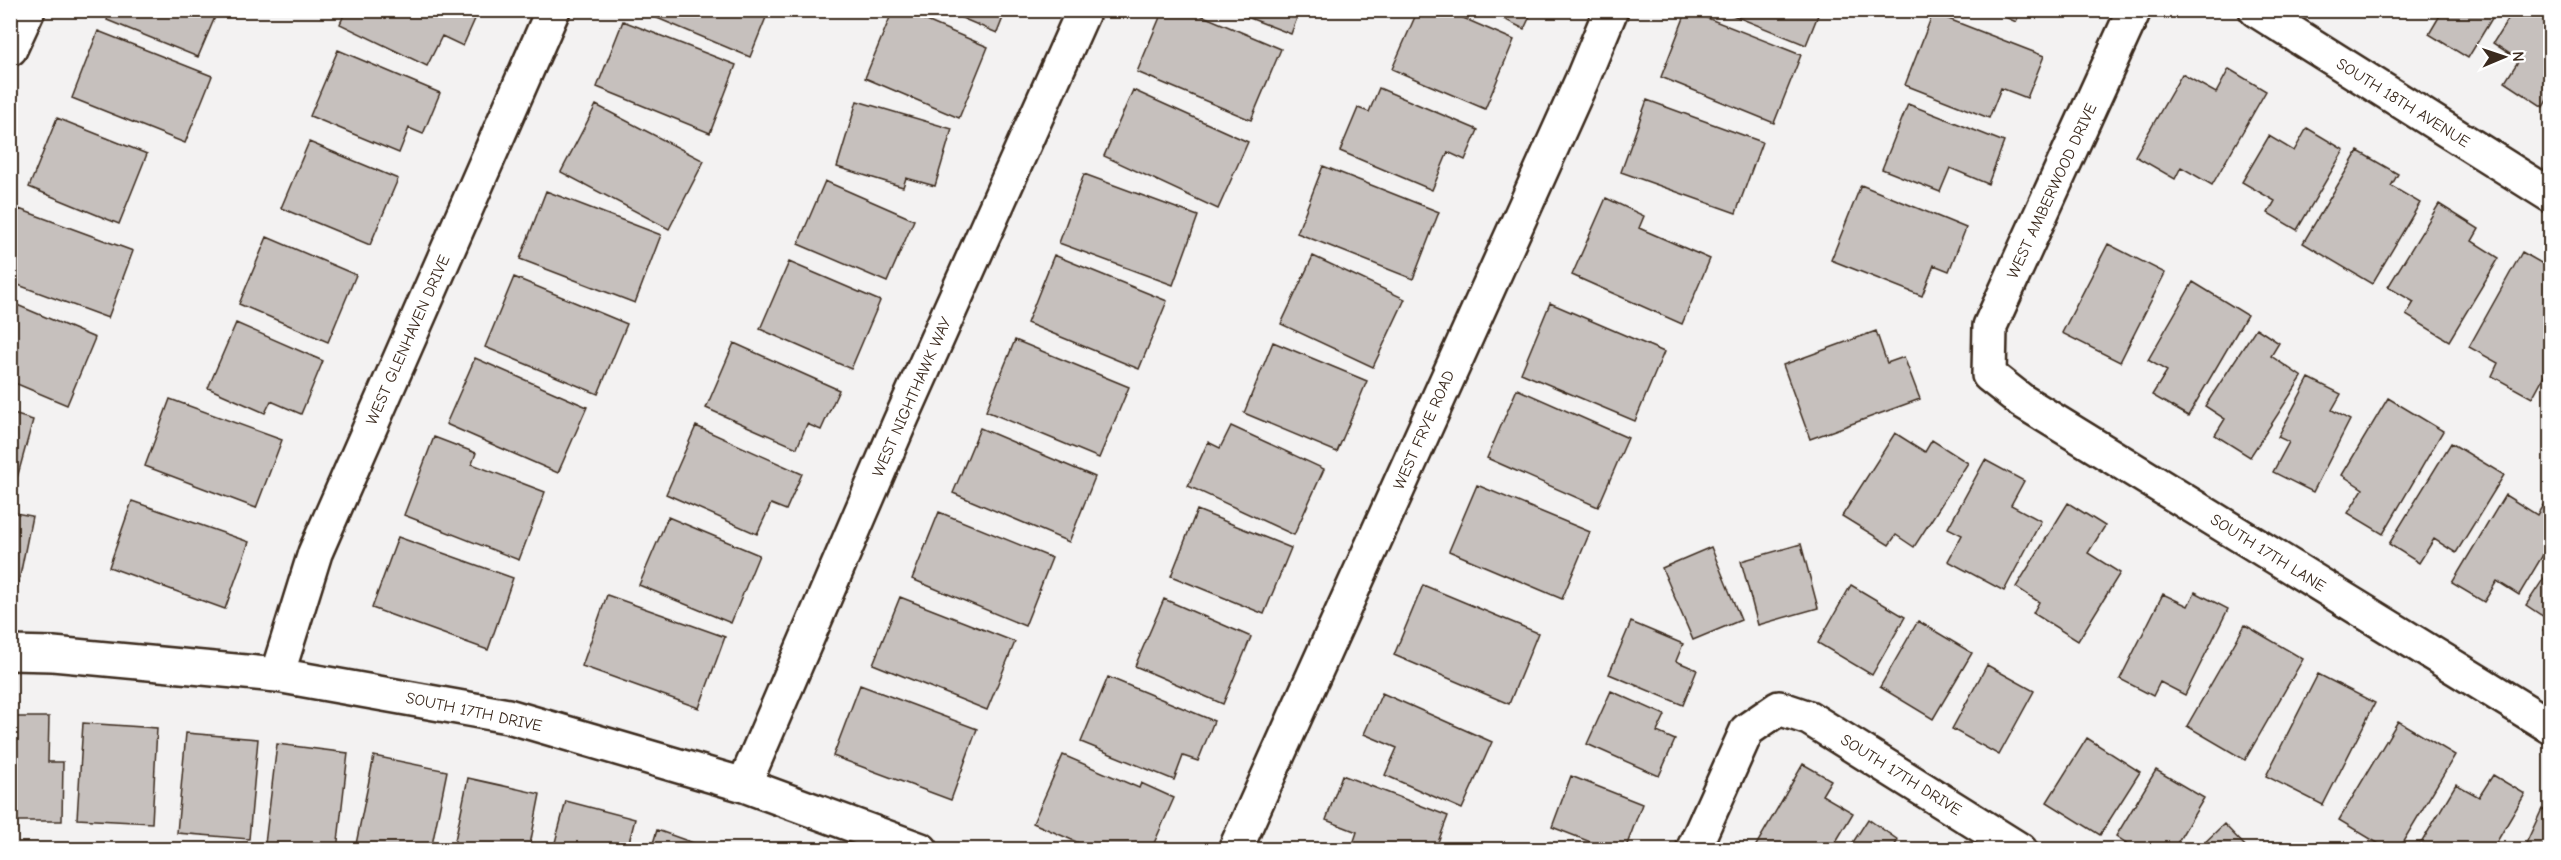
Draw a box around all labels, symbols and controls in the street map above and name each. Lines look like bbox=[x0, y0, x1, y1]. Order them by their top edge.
north arrow bbox=[2474, 27, 2534, 87]
text: N bbox=[2509, 51, 2527, 62]
street label: SOUTH 18TH AVENUE bbox=[2333, 55, 2473, 151]
street label: WEST AMBERWOOD DRIVE bbox=[2003, 100, 2101, 281]
street label: WEST GLENHAVEN DRIVE bbox=[362, 252, 454, 428]
street label: WEST NIGHTHAWK WAY bbox=[869, 314, 956, 480]
street label: WEST FRYE ROAD bbox=[1390, 368, 1458, 492]
street label: SOUTH 17TH LANE bbox=[2207, 510, 2329, 596]
street label: SOUTH 17TH DRIVE bbox=[404, 689, 544, 735]
street label: SOUTH 17TH DRIVE bbox=[1837, 731, 1965, 820]

